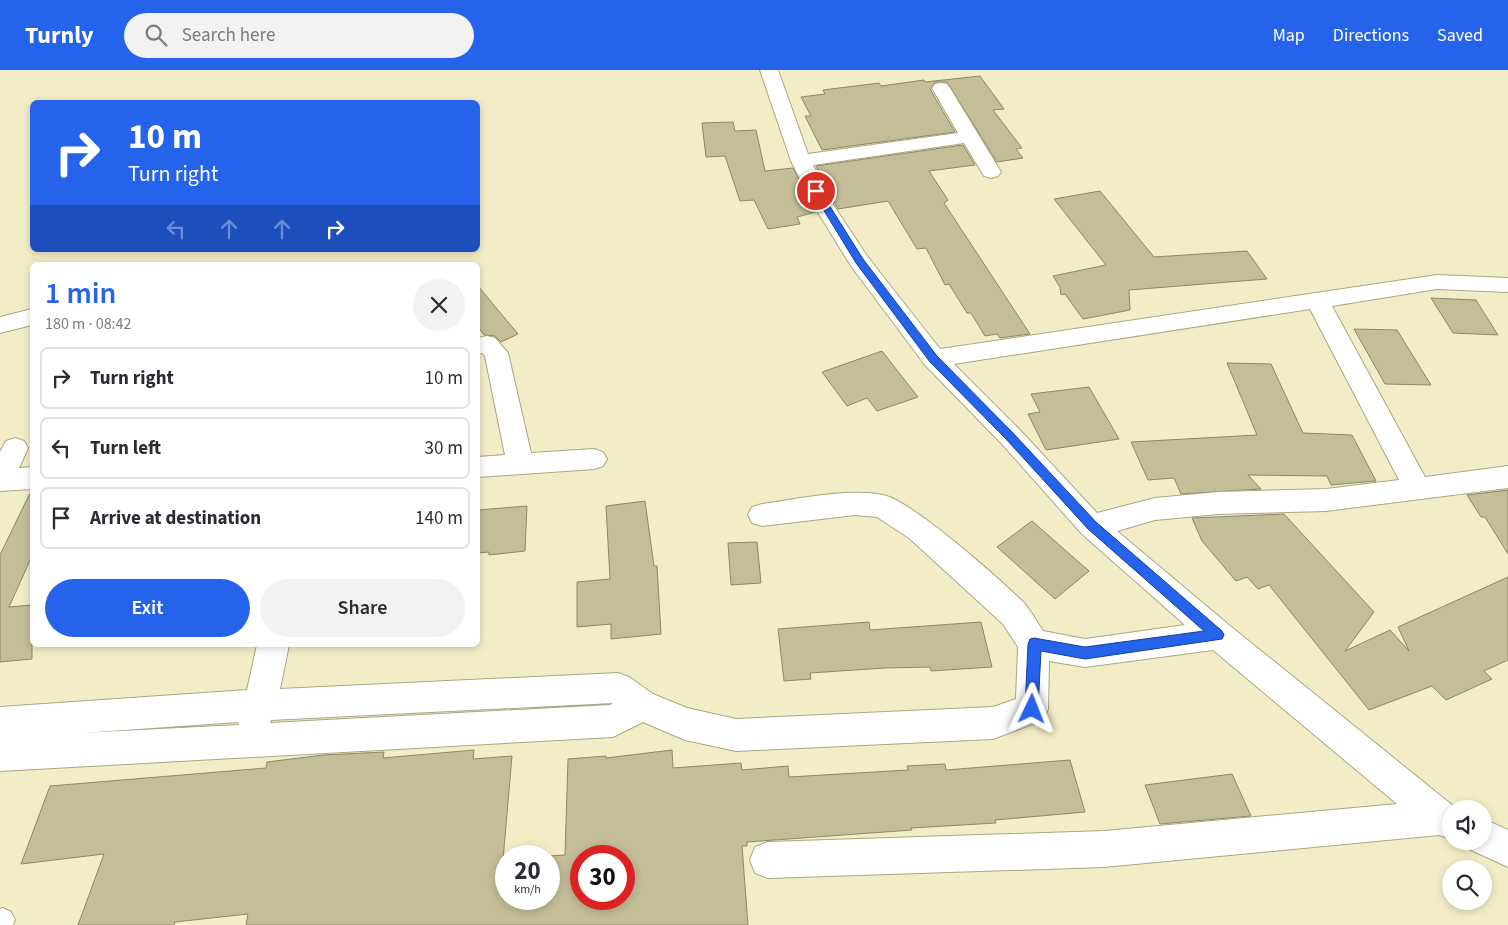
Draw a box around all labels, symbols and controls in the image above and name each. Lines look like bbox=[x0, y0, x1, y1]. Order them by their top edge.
search box bbox=[124, 13, 474, 58]
text: Turnly bbox=[25, 18, 94, 53]
icon: search bbox=[142, 21, 170, 49]
text: Search here bbox=[182, 22, 275, 49]
text: Map bbox=[1273, 23, 1305, 48]
text: Directions bbox=[1333, 23, 1409, 48]
text: Saved bbox=[1437, 23, 1483, 48]
text: 10 m bbox=[128, 112, 202, 162]
icon: right bbox=[45, 120, 110, 185]
text: Turn right bbox=[128, 158, 218, 190]
pin bbox=[795, 170, 837, 212]
icon: arrive bbox=[802, 177, 830, 205]
icon: left bbox=[162, 215, 190, 243]
icon: ahead bbox=[215, 215, 243, 243]
icon: ahead bbox=[268, 215, 296, 243]
icon: right bbox=[321, 215, 349, 243]
text: 1 min bbox=[45, 272, 116, 315]
button: close bbox=[413, 279, 465, 331]
text: 180 m · 08:42 bbox=[45, 313, 132, 335]
icon: right bbox=[47, 364, 75, 392]
text: Turn right bbox=[90, 365, 174, 392]
text: 10 m bbox=[425, 365, 463, 392]
icon: left bbox=[47, 434, 75, 462]
text: Turn left bbox=[90, 435, 161, 462]
text: 30 m bbox=[425, 435, 463, 462]
icon: arrive bbox=[47, 504, 75, 532]
text: Arrive at destination bbox=[90, 505, 261, 532]
text: 140 m bbox=[415, 505, 463, 532]
button: Exit bbox=[45, 579, 250, 637]
button: Share bbox=[260, 579, 465, 637]
position arrow bbox=[1005, 682, 1057, 734]
map controls bbox=[1442, 800, 1492, 910]
button: sound bbox=[1442, 800, 1492, 850]
speed limit sign: 30 bbox=[570, 845, 635, 910]
text: 20 bbox=[514, 853, 541, 889]
button: search bbox=[1442, 860, 1492, 910]
text: km/h bbox=[514, 881, 541, 898]

